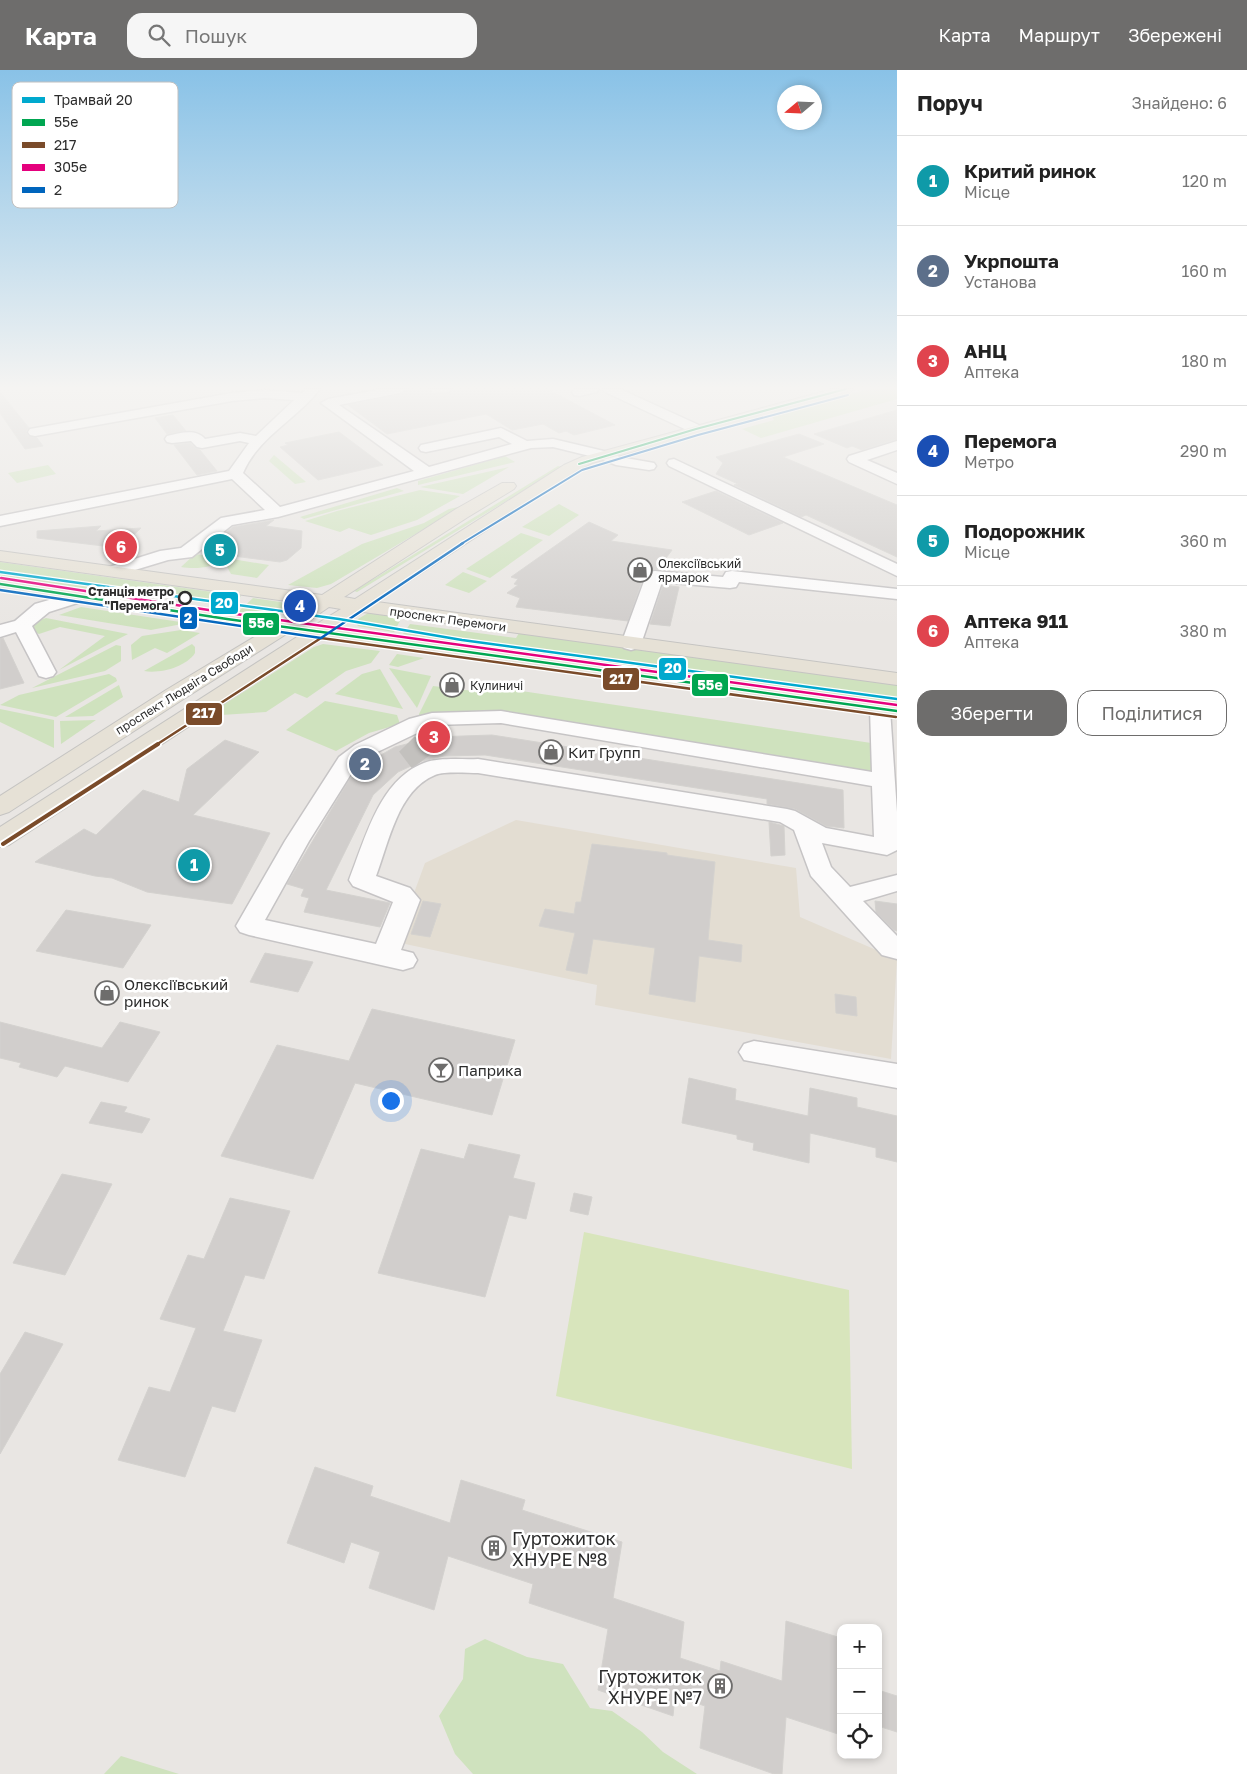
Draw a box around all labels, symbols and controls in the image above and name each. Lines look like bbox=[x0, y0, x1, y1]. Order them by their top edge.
search box bbox=[127, 13, 477, 58]
text: Карта bbox=[25, 21, 97, 50]
icon: search bbox=[145, 21, 173, 49]
text: Пошук bbox=[185, 24, 247, 47]
text: Карта bbox=[938, 24, 991, 46]
text: Маршрут bbox=[1019, 24, 1100, 46]
text: Збережені bbox=[1128, 24, 1222, 46]
legend bbox=[12, 82, 178, 208]
north arrow bbox=[777, 85, 822, 130]
text: Поруч bbox=[917, 90, 983, 116]
text: Трамвай 20 bbox=[54, 91, 133, 108]
text: Знайдено: 6 bbox=[1131, 93, 1227, 113]
text: 55е bbox=[54, 113, 78, 130]
text: 217 bbox=[54, 136, 76, 153]
text: 305e bbox=[54, 158, 87, 175]
text: Критий ринок bbox=[964, 159, 1096, 182]
text: 1 bbox=[929, 171, 937, 191]
text: 120 m bbox=[1182, 171, 1227, 191]
text: 2 bbox=[54, 181, 62, 198]
text: Місце bbox=[964, 182, 1010, 202]
text: Укрпошта bbox=[964, 249, 1059, 272]
text: 2 bbox=[928, 261, 938, 281]
text: 160 m bbox=[1181, 261, 1227, 281]
text: Установа bbox=[964, 272, 1036, 292]
text: АНЦ bbox=[964, 339, 1007, 362]
text: 3 bbox=[928, 351, 938, 371]
text: 180 m bbox=[1181, 351, 1227, 371]
text: Аптека bbox=[964, 362, 1019, 382]
text: Перемога bbox=[964, 429, 1057, 452]
text: 4 bbox=[928, 441, 938, 461]
text: 290 m bbox=[1180, 441, 1227, 461]
text: Метро bbox=[964, 452, 1014, 472]
text: Подорожник bbox=[964, 519, 1085, 542]
pin: 6 bbox=[105, 528, 137, 566]
pin: 5 bbox=[204, 531, 236, 569]
text: 5 bbox=[928, 531, 938, 551]
text: 360 m bbox=[1180, 531, 1227, 551]
text: Місце bbox=[964, 542, 1010, 562]
place label: Олексіївський ярмарок bbox=[658, 556, 741, 585]
shop icon: Олексіївський ярмарок bbox=[627, 557, 653, 583]
place label: Станція метро "Перемога" bbox=[88, 584, 174, 613]
pin: 4 bbox=[284, 587, 316, 625]
marker: Станція метро "Перемога" bbox=[178, 591, 192, 605]
line badge: 20 bbox=[210, 591, 239, 615]
text: 20 bbox=[215, 594, 233, 611]
street label: проспект Перемоги bbox=[389, 603, 507, 635]
line badge: 2 bbox=[179, 606, 198, 630]
text: 2 bbox=[184, 609, 193, 626]
text: Аптека 911 bbox=[964, 609, 1068, 632]
line badge: 55е bbox=[242, 612, 280, 636]
text: 55е bbox=[248, 614, 274, 631]
text: 6 bbox=[928, 621, 938, 641]
text: 380 m bbox=[1180, 621, 1227, 641]
text: Аптека bbox=[964, 632, 1019, 652]
street label: проспект Людвіга Свободи bbox=[112, 640, 256, 738]
line badge: 20 bbox=[658, 657, 687, 681]
text: 20 bbox=[664, 659, 682, 676]
line badge: 217 bbox=[602, 667, 640, 691]
text: 217 bbox=[609, 670, 633, 687]
shop icon: Кулиничі bbox=[439, 672, 465, 698]
line badge: 55е bbox=[691, 673, 729, 697]
text: 55е bbox=[697, 676, 723, 693]
place label: Кулиничі bbox=[470, 678, 523, 693]
button: Зберегти bbox=[917, 690, 1067, 736]
button: Поділитися bbox=[1077, 690, 1227, 736]
line badge: 217 bbox=[185, 702, 223, 726]
text: 217 bbox=[192, 704, 216, 721]
pin: 3 bbox=[418, 718, 450, 756]
shop icon: Кит Групп bbox=[538, 739, 564, 765]
place label: Кит Групп bbox=[568, 743, 641, 761]
pin: 2 bbox=[349, 745, 381, 783]
pin: 1 bbox=[178, 846, 210, 884]
place label: Олексіївський ринок bbox=[124, 975, 228, 1010]
shop icon: Олексіївський ринок bbox=[94, 980, 120, 1006]
bar icon: Паприка bbox=[428, 1057, 454, 1083]
place label: Паприка bbox=[458, 1061, 522, 1079]
your location bbox=[378, 1088, 404, 1114]
place label: Гуртожиток ХНУРЕ №8 bbox=[512, 1527, 616, 1570]
building icon: Гуртожиток ХНУРЕ №8 bbox=[481, 1535, 507, 1561]
map controls bbox=[837, 1624, 882, 1759]
button: + bbox=[837, 1624, 882, 1669]
place label: Гуртожиток ХНУРЕ №7 bbox=[598, 1665, 702, 1708]
button: − bbox=[837, 1669, 882, 1714]
building icon: Гуртожиток ХНУРЕ №7 bbox=[707, 1673, 733, 1699]
button: locate bbox=[837, 1714, 882, 1759]

